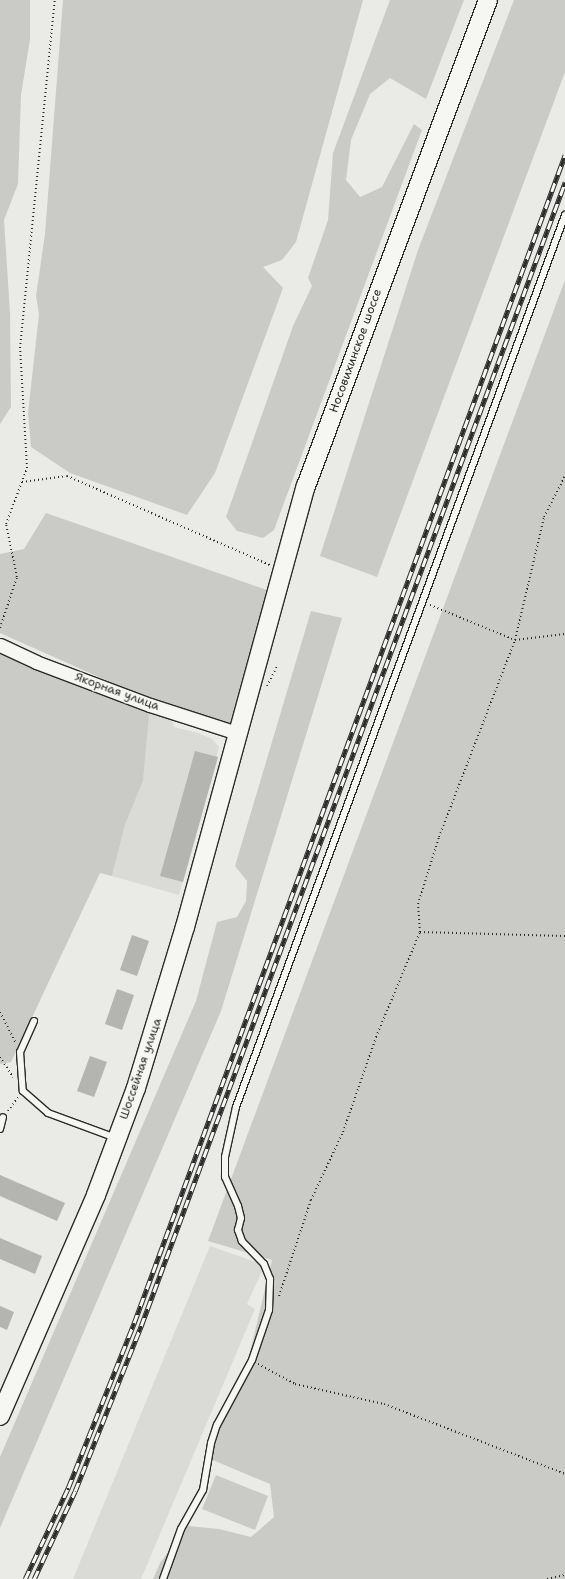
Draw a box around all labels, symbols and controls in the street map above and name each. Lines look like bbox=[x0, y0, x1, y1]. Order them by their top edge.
street label: Носовихинское шоссе bbox=[327, 287, 385, 415]
street label: Якорная улица bbox=[73, 670, 161, 714]
street label: Шоссейная улица bbox=[117, 1016, 165, 1122]

